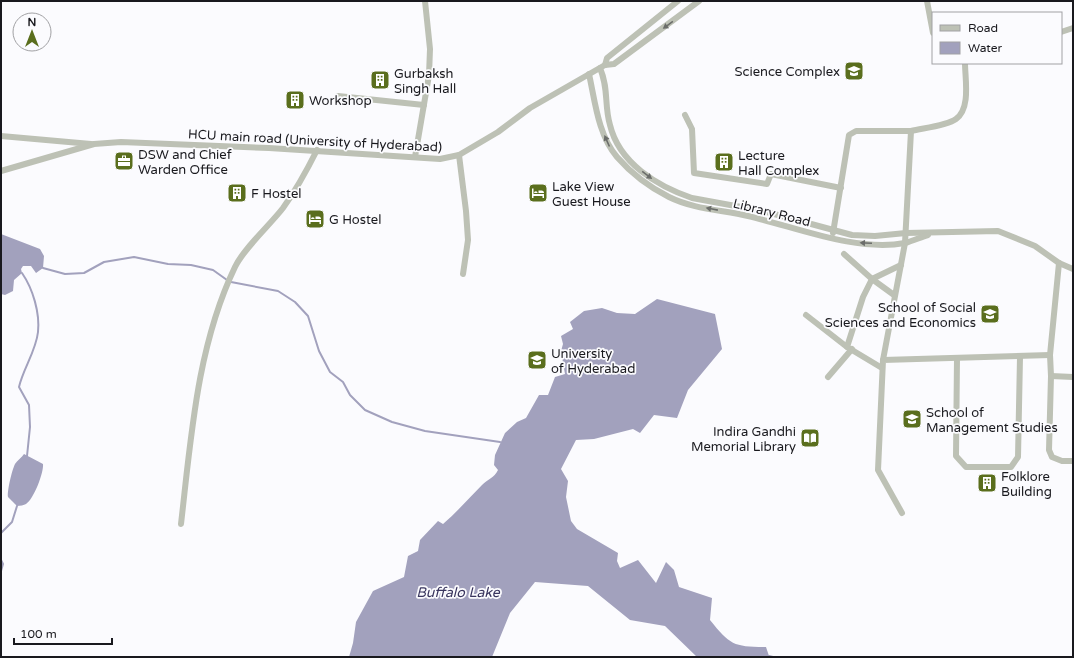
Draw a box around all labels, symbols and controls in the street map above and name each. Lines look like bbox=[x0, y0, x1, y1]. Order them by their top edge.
north arrow bbox=[12, 12, 52, 52]
legend bbox=[932, 12, 1062, 64]
text: N bbox=[28, 16, 36, 29]
one-way arrow bbox=[662, 20, 673, 29]
text: Road bbox=[968, 21, 998, 35]
text: Water bbox=[968, 41, 1003, 55]
school or university icon: Science Complex bbox=[843, 60, 865, 82]
place label: Science Complex bbox=[735, 64, 840, 80]
place label: Gurbaksh Singh Hall bbox=[394, 66, 456, 97]
building icon: Gurbaksh Singh Hall bbox=[369, 69, 391, 91]
building icon: Workshop bbox=[284, 89, 306, 111]
place label: Workshop bbox=[309, 93, 372, 109]
street label: HCU main road (University of Hyderabad) bbox=[188, 126, 442, 156]
one-way arrow bbox=[604, 135, 610, 147]
place label: DSW and Chief Warden Office bbox=[138, 147, 232, 178]
place label: Lecture Hall Complex bbox=[738, 148, 819, 179]
office icon: DSW and Chief Warden Office bbox=[113, 150, 135, 172]
building icon: Lecture Hall Complex bbox=[713, 151, 735, 173]
one-way arrow bbox=[642, 171, 653, 180]
place label: Lake View Guest House bbox=[552, 179, 631, 210]
building icon: F Hostel bbox=[226, 182, 248, 204]
hotel icon: Lake View Guest House bbox=[527, 182, 549, 204]
place label: F Hostel bbox=[251, 186, 301, 202]
street label: Library Road bbox=[731, 196, 812, 230]
one-way arrow bbox=[706, 206, 718, 212]
hotel icon: G Hostel bbox=[304, 208, 326, 230]
place label: G Hostel bbox=[329, 212, 381, 228]
one-way arrow bbox=[859, 240, 872, 246]
place label: School of Social Sciences and Economics bbox=[825, 300, 976, 331]
school or university icon: School of Social Sciences and Economics bbox=[979, 303, 1001, 325]
place label: University of Hyderabad bbox=[551, 346, 635, 377]
school or university icon: University of Hyderabad bbox=[526, 349, 548, 371]
place label: School of Management Studies bbox=[926, 405, 1058, 436]
school or university icon: School of Management Studies bbox=[901, 408, 923, 430]
place label: Indira Gandhi Memorial Library bbox=[691, 424, 796, 455]
library icon: Indira Gandhi Memorial Library bbox=[799, 427, 821, 449]
place label: Folklore Building bbox=[1001, 469, 1052, 500]
building icon: Folklore Building bbox=[976, 472, 998, 494]
water label: Buffalo Lake bbox=[416, 584, 501, 601]
scale bar bbox=[14, 620, 112, 646]
text: 100 m bbox=[20, 627, 57, 641]

